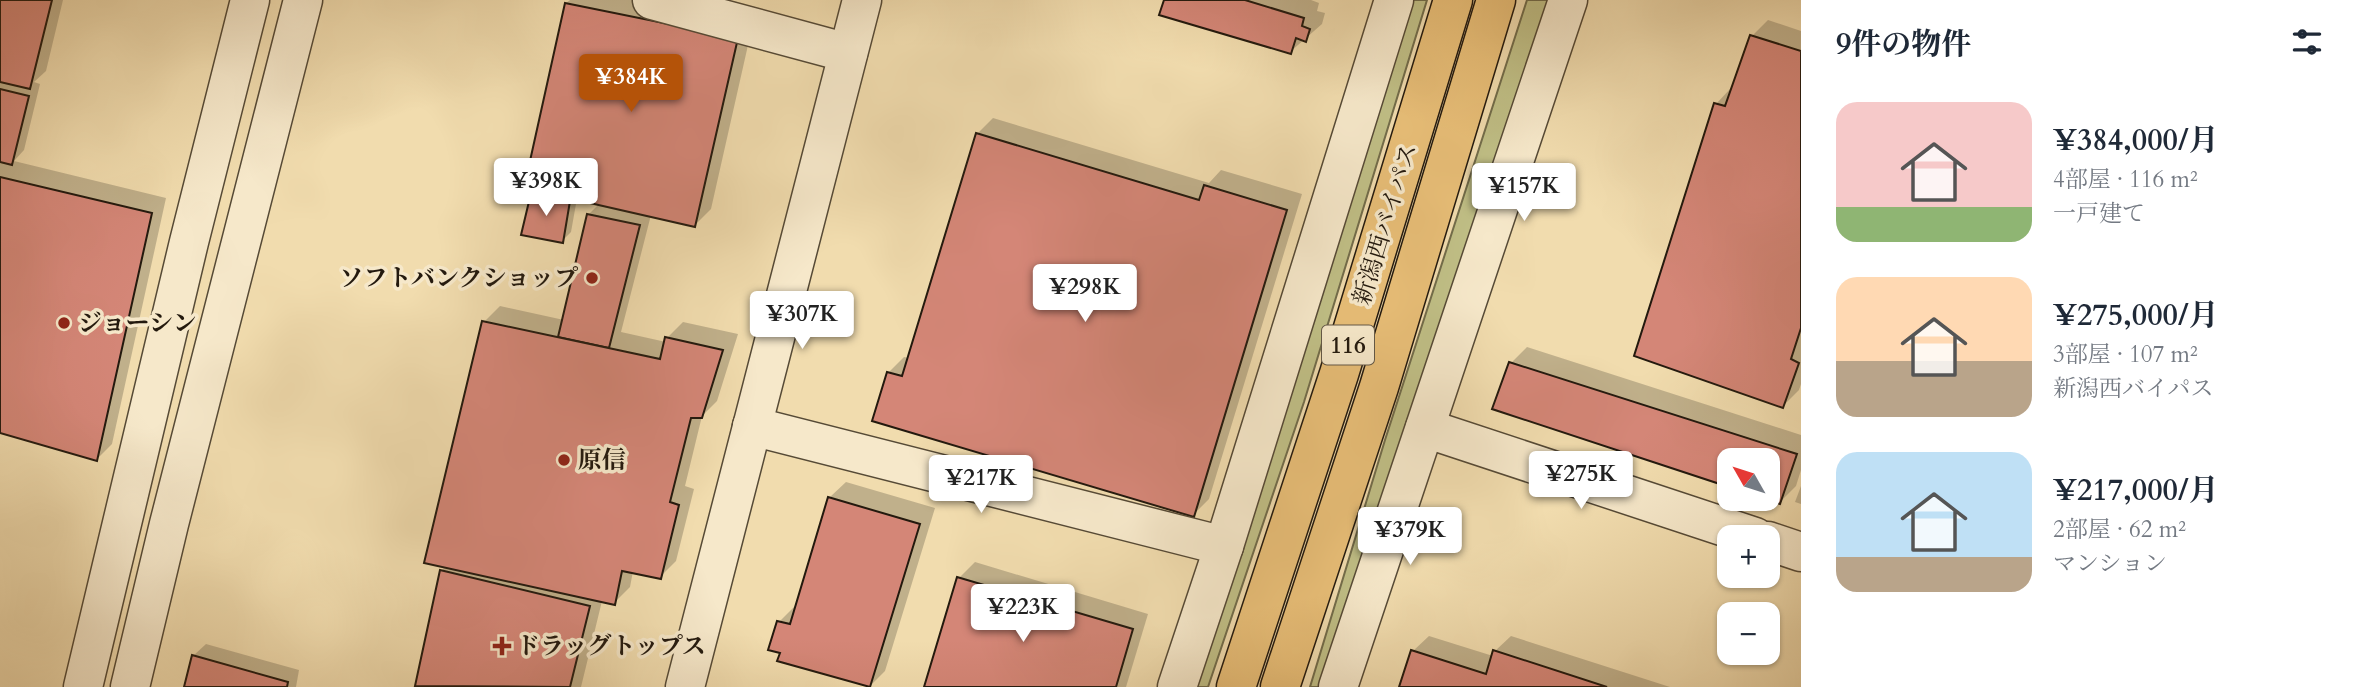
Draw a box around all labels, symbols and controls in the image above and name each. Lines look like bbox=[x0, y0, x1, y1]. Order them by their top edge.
icon: filters bbox=[2288, 23, 2326, 61]
text: 9件の物件 bbox=[1836, 24, 1971, 65]
pin: ¥384K bbox=[582, 54, 680, 114]
text: ¥384K bbox=[595, 61, 667, 92]
text: ¥384,000/月 bbox=[2053, 120, 2219, 161]
icon: home bbox=[1892, 130, 1976, 214]
street label: 新潟西バイパス bbox=[1345, 139, 1426, 309]
pin: ¥398K bbox=[497, 158, 595, 218]
pin: ¥157K bbox=[1475, 164, 1573, 223]
text: 4部屋 · 116 m² bbox=[2053, 164, 2198, 195]
text: ¥398K bbox=[510, 165, 582, 196]
text: ¥157K bbox=[1488, 170, 1560, 201]
text: 一戸建て bbox=[2053, 198, 2145, 229]
place label: ソフトバンクショップ bbox=[339, 262, 579, 295]
pin: ¥298K bbox=[1036, 264, 1134, 324]
marker: ソフトバンクショップ bbox=[584, 270, 600, 286]
text: ¥298K bbox=[1049, 271, 1121, 302]
pin: ¥307K bbox=[753, 292, 851, 351]
text: ¥275,000/月 bbox=[2053, 295, 2219, 336]
text: ¥307K bbox=[766, 298, 838, 329]
icon: home bbox=[1892, 305, 1976, 389]
place label: ジョーシン bbox=[78, 307, 196, 340]
marker: ジョーシン bbox=[56, 315, 72, 331]
road number: 116 bbox=[1322, 326, 1374, 364]
text: 3部屋 · 107 m² bbox=[2053, 339, 2198, 370]
text: 新潟西バイパス bbox=[2053, 373, 2214, 404]
place label: 原信 bbox=[578, 444, 626, 477]
north arrow bbox=[1717, 448, 1780, 511]
map controls bbox=[1717, 448, 1780, 665]
marker: 原信 bbox=[556, 452, 572, 468]
pin: ¥275K bbox=[1532, 452, 1630, 511]
pin: ¥217K bbox=[932, 456, 1030, 515]
text: ¥275K bbox=[1545, 458, 1617, 489]
text: ¥217K bbox=[945, 462, 1017, 493]
text: ¥217,000/月 bbox=[2053, 470, 2219, 511]
icon: home bbox=[1892, 480, 1976, 564]
pin: ¥379K bbox=[1361, 508, 1459, 567]
text: ¥379K bbox=[1374, 514, 1446, 545]
text: 2部屋 · 62 m² bbox=[2053, 514, 2186, 545]
button: + bbox=[1717, 525, 1780, 588]
text: マンション bbox=[2053, 548, 2167, 579]
pin: ¥223K bbox=[974, 584, 1072, 644]
text: ¥223K bbox=[987, 591, 1059, 622]
button: − bbox=[1717, 602, 1780, 665]
place label: ドラッグトップス bbox=[516, 630, 706, 663]
marker: ドラッグトップス bbox=[494, 638, 510, 654]

